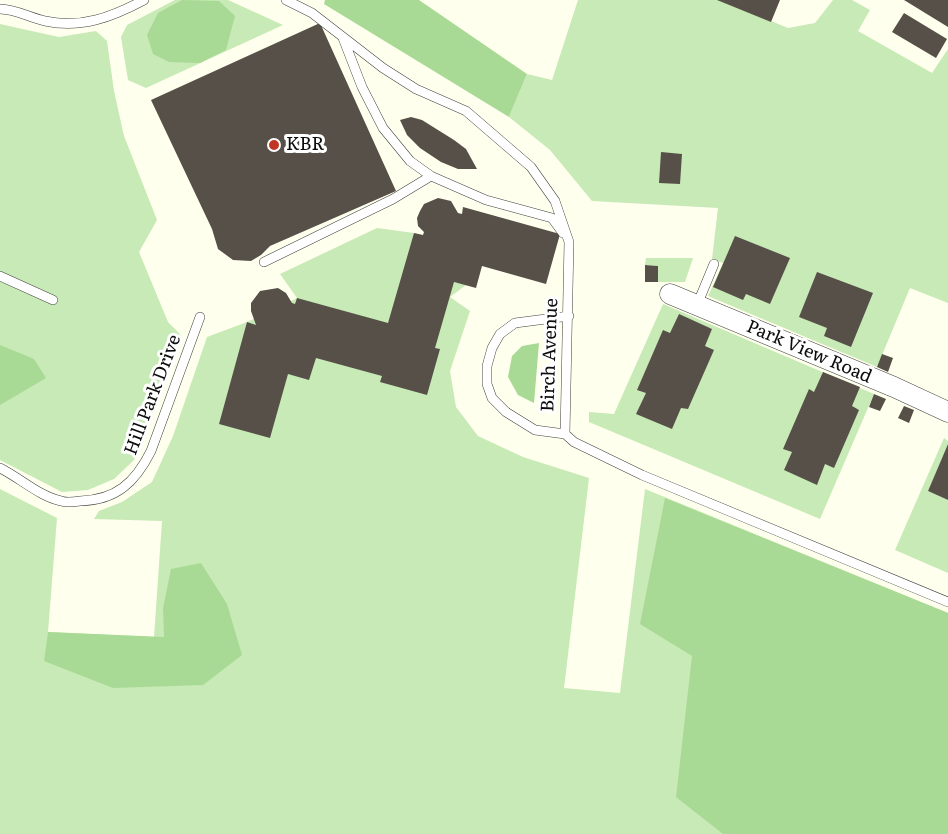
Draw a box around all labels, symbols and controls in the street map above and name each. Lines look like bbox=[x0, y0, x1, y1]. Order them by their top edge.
place label: KBR bbox=[286, 134, 325, 156]
marker: KBR bbox=[267, 138, 281, 152]
street label: Birch Avenue bbox=[537, 298, 563, 412]
street label: Park View Road bbox=[743, 316, 875, 388]
street label: Hill Park Drive bbox=[120, 332, 186, 458]

